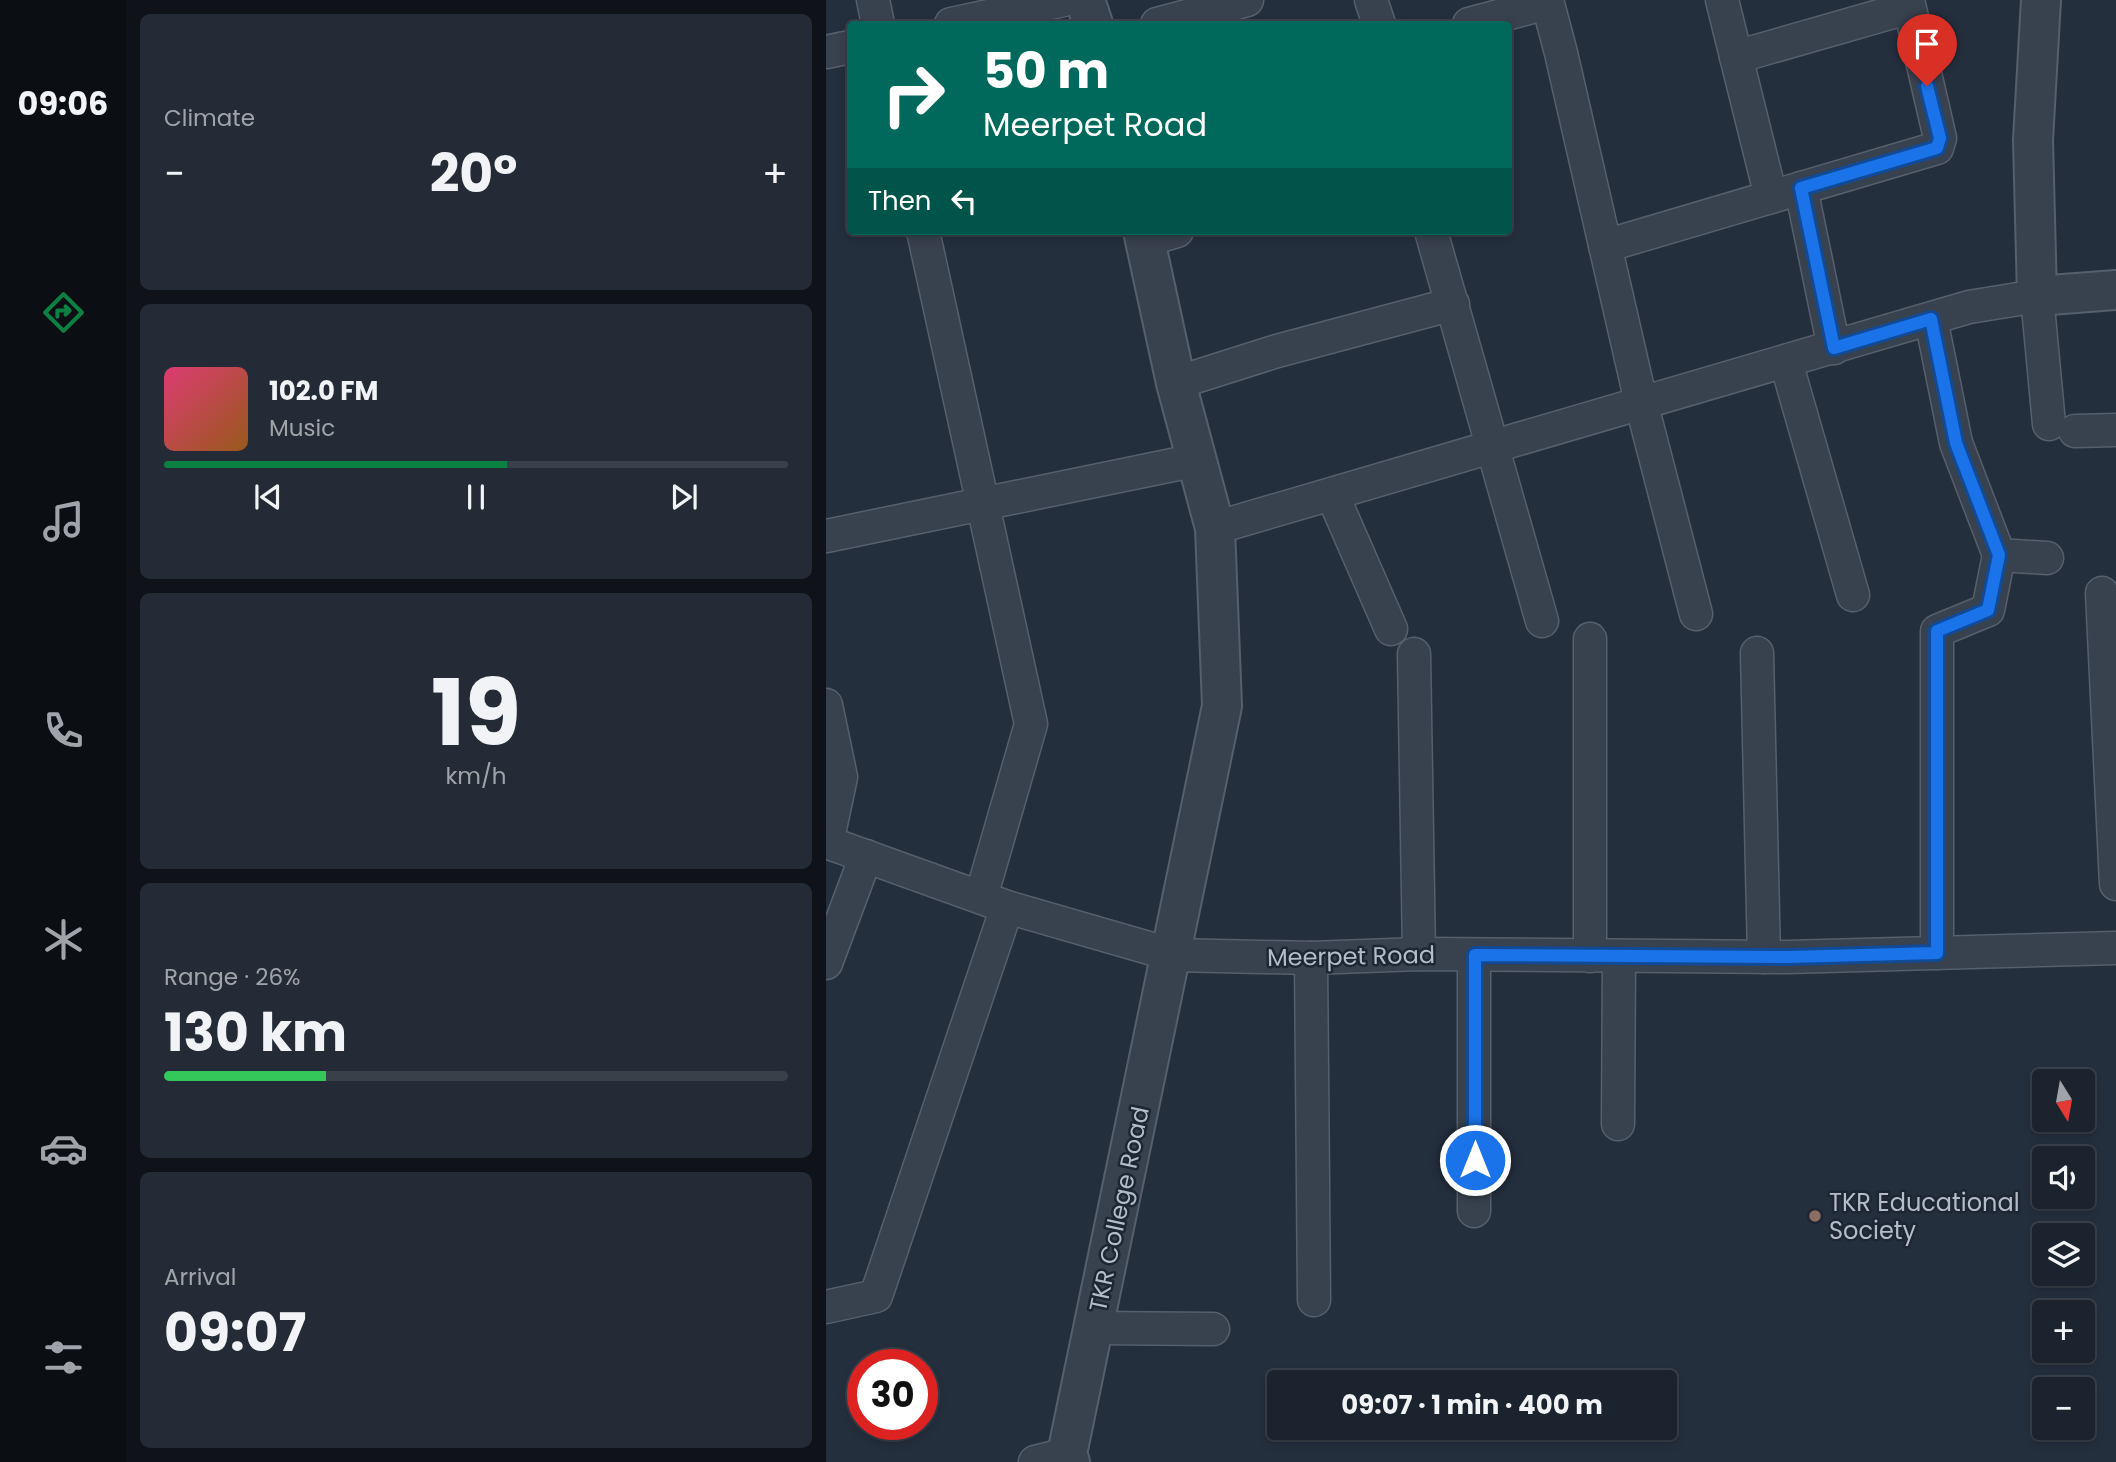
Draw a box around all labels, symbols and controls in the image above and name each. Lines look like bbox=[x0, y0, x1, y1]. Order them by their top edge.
pin bbox=[1897, 14, 1957, 86]
icon: arrive bbox=[1908, 25, 1946, 63]
text: 50 m bbox=[983, 37, 1109, 105]
icon: right bbox=[868, 49, 959, 140]
text: 09:06 bbox=[18, 81, 108, 126]
text: Climate bbox=[164, 102, 255, 134]
text: Meerpet Road bbox=[983, 102, 1207, 147]
text: 20° bbox=[430, 137, 517, 210]
text: − bbox=[164, 147, 185, 200]
text: + bbox=[762, 147, 788, 200]
icon: left bbox=[945, 182, 983, 220]
text: Then bbox=[868, 183, 931, 219]
icon: directions bbox=[39, 288, 88, 337]
text: 102.0 FM bbox=[269, 373, 378, 409]
text: Music bbox=[269, 412, 335, 444]
icon: previous bbox=[249, 478, 287, 516]
icon: pause bbox=[457, 478, 495, 516]
icon: next bbox=[665, 478, 703, 516]
icon: music bbox=[39, 497, 88, 546]
text: 19 bbox=[431, 649, 521, 777]
icon: phone bbox=[39, 706, 88, 755]
text: km/h bbox=[445, 760, 507, 792]
icon: climate bbox=[39, 915, 88, 964]
street label: Meerpet Road bbox=[1267, 938, 1435, 974]
text: Range · 26% bbox=[164, 961, 301, 993]
text: 130 km bbox=[164, 996, 347, 1069]
north arrow bbox=[2032, 1069, 2095, 1132]
map controls bbox=[2032, 1069, 2095, 1440]
street label: TKR College Road bbox=[1081, 1103, 1157, 1315]
position arrow bbox=[1438, 1123, 1512, 1197]
icon: car bbox=[39, 1124, 88, 1173]
button: sound bbox=[2032, 1146, 2095, 1209]
place label: TKR Educational Society bbox=[1829, 1186, 2020, 1247]
marker: TKR Educational Society bbox=[1807, 1208, 1823, 1224]
button: layers bbox=[2032, 1223, 2095, 1286]
text: Arrival bbox=[164, 1261, 236, 1293]
text: 09:07 bbox=[164, 1296, 306, 1369]
button: + bbox=[2032, 1300, 2095, 1363]
icon: filters bbox=[39, 1333, 88, 1382]
speed limit sign: 30 bbox=[847, 1349, 938, 1440]
button: − bbox=[2032, 1377, 2095, 1440]
text: 09:07 · 1 min · 400 m bbox=[1341, 1387, 1603, 1423]

